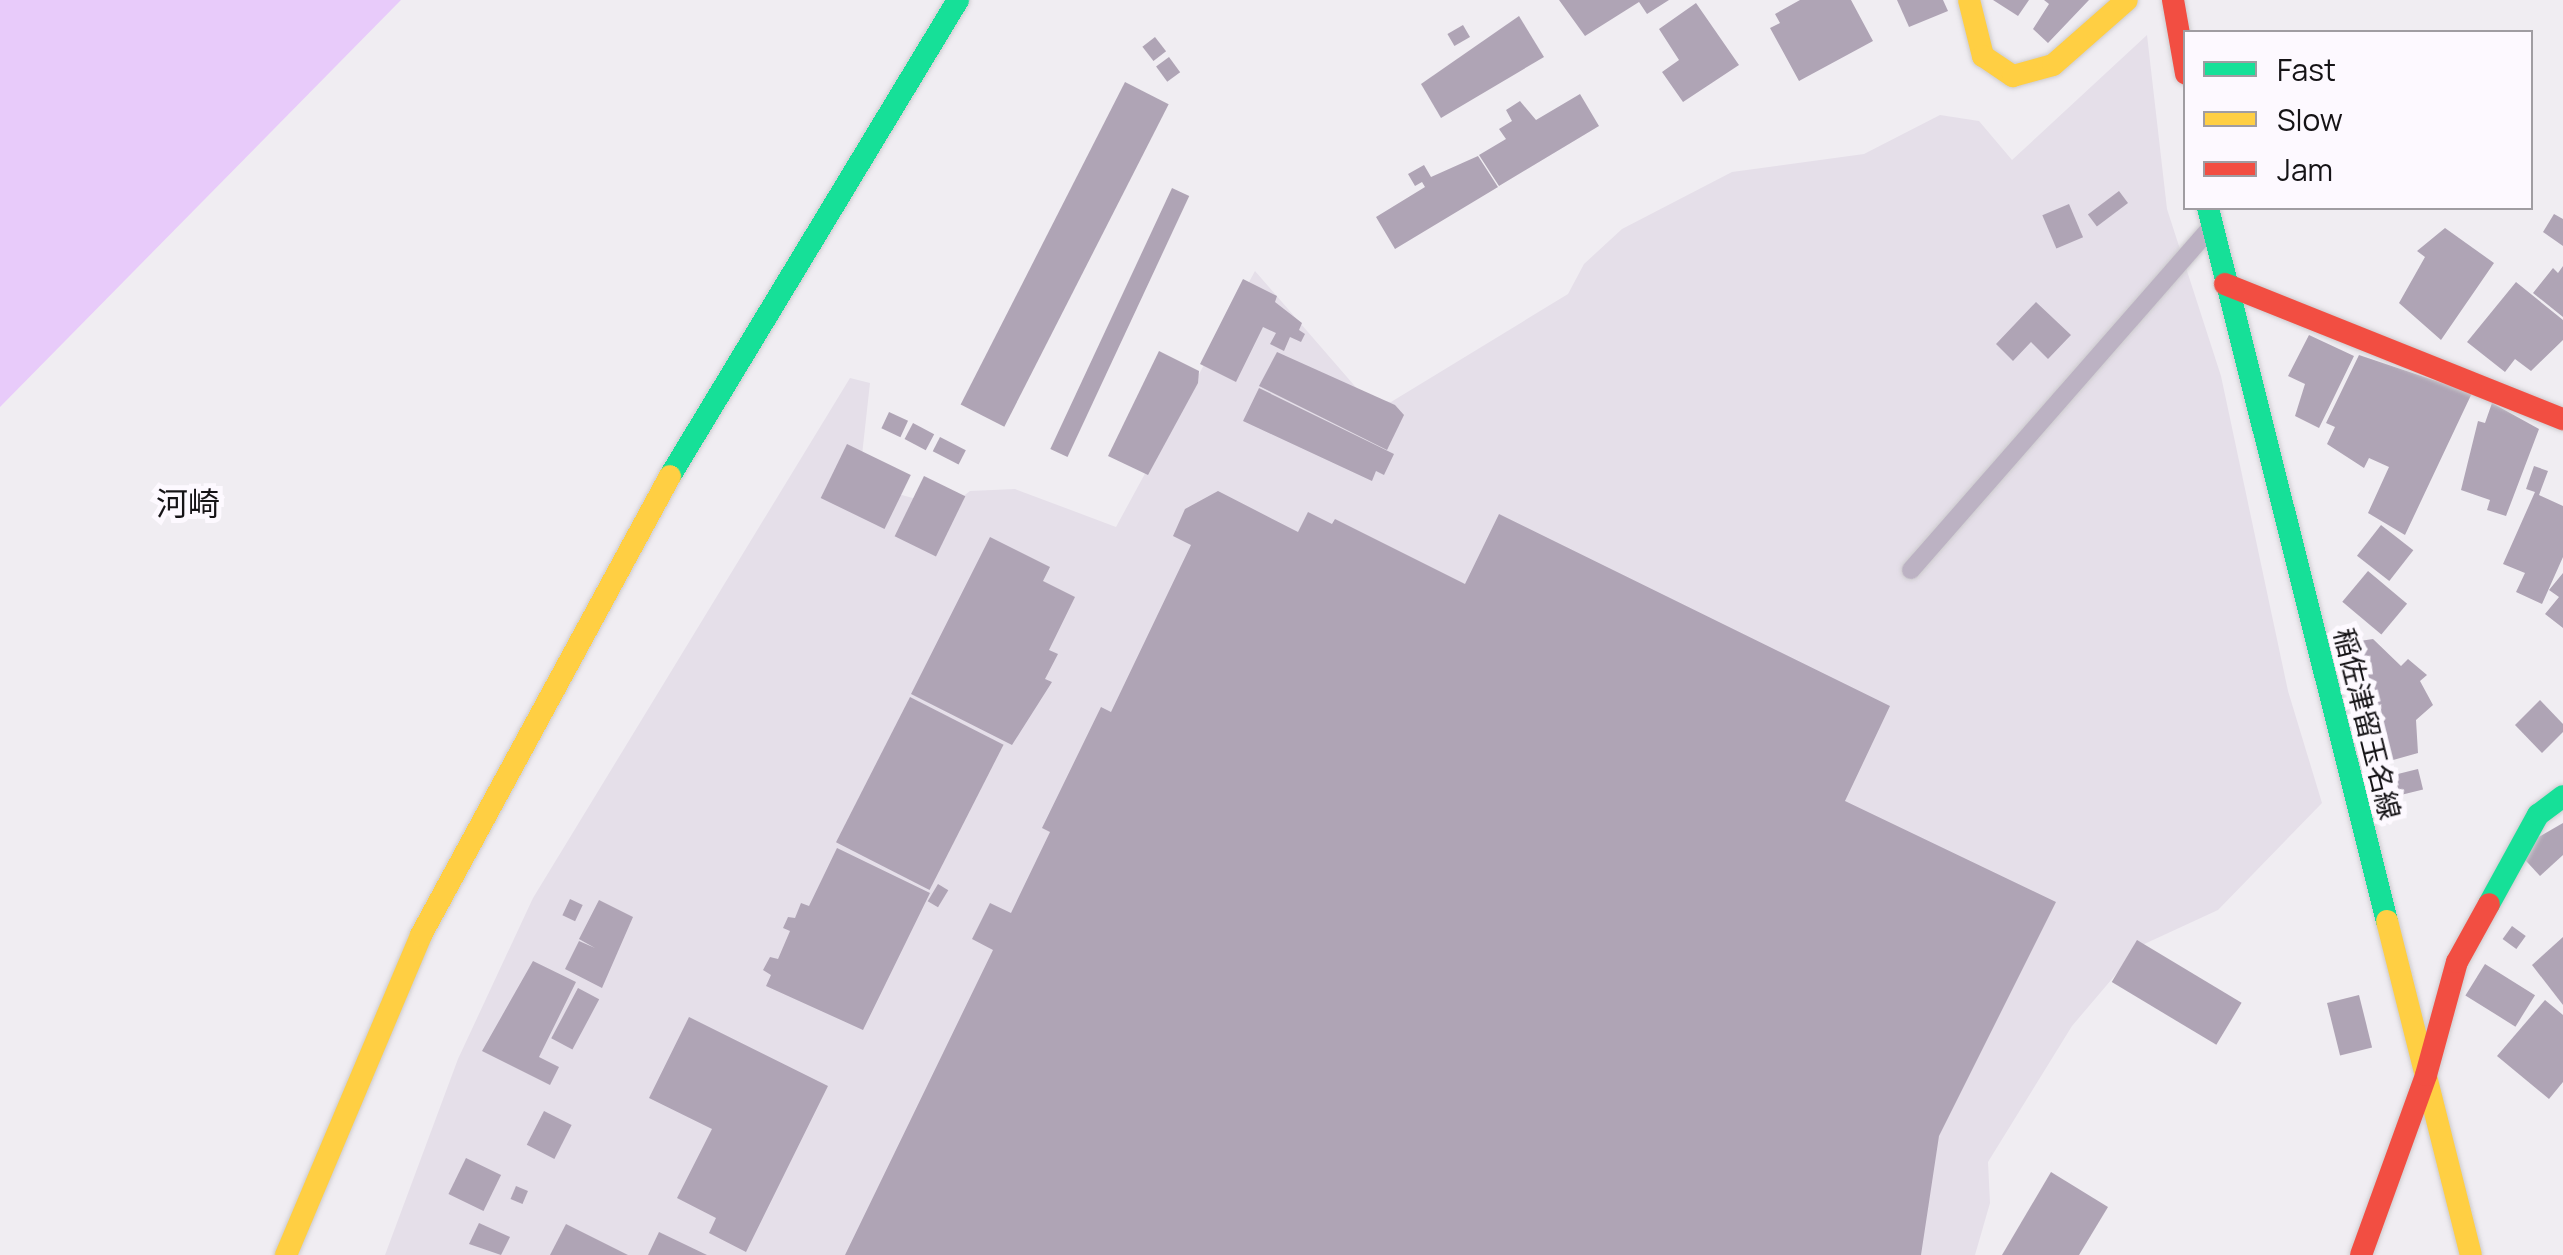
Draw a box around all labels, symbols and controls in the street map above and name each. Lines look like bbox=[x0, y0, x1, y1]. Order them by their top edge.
legend bbox=[2183, 30, 2533, 210]
text: Fast bbox=[2277, 49, 2336, 90]
text: Slow bbox=[2277, 99, 2343, 140]
text: Jam bbox=[2277, 149, 2333, 190]
district label: 河崎 bbox=[156, 484, 220, 522]
street label: 稲佐津留玉名線 bbox=[2328, 625, 2408, 823]

